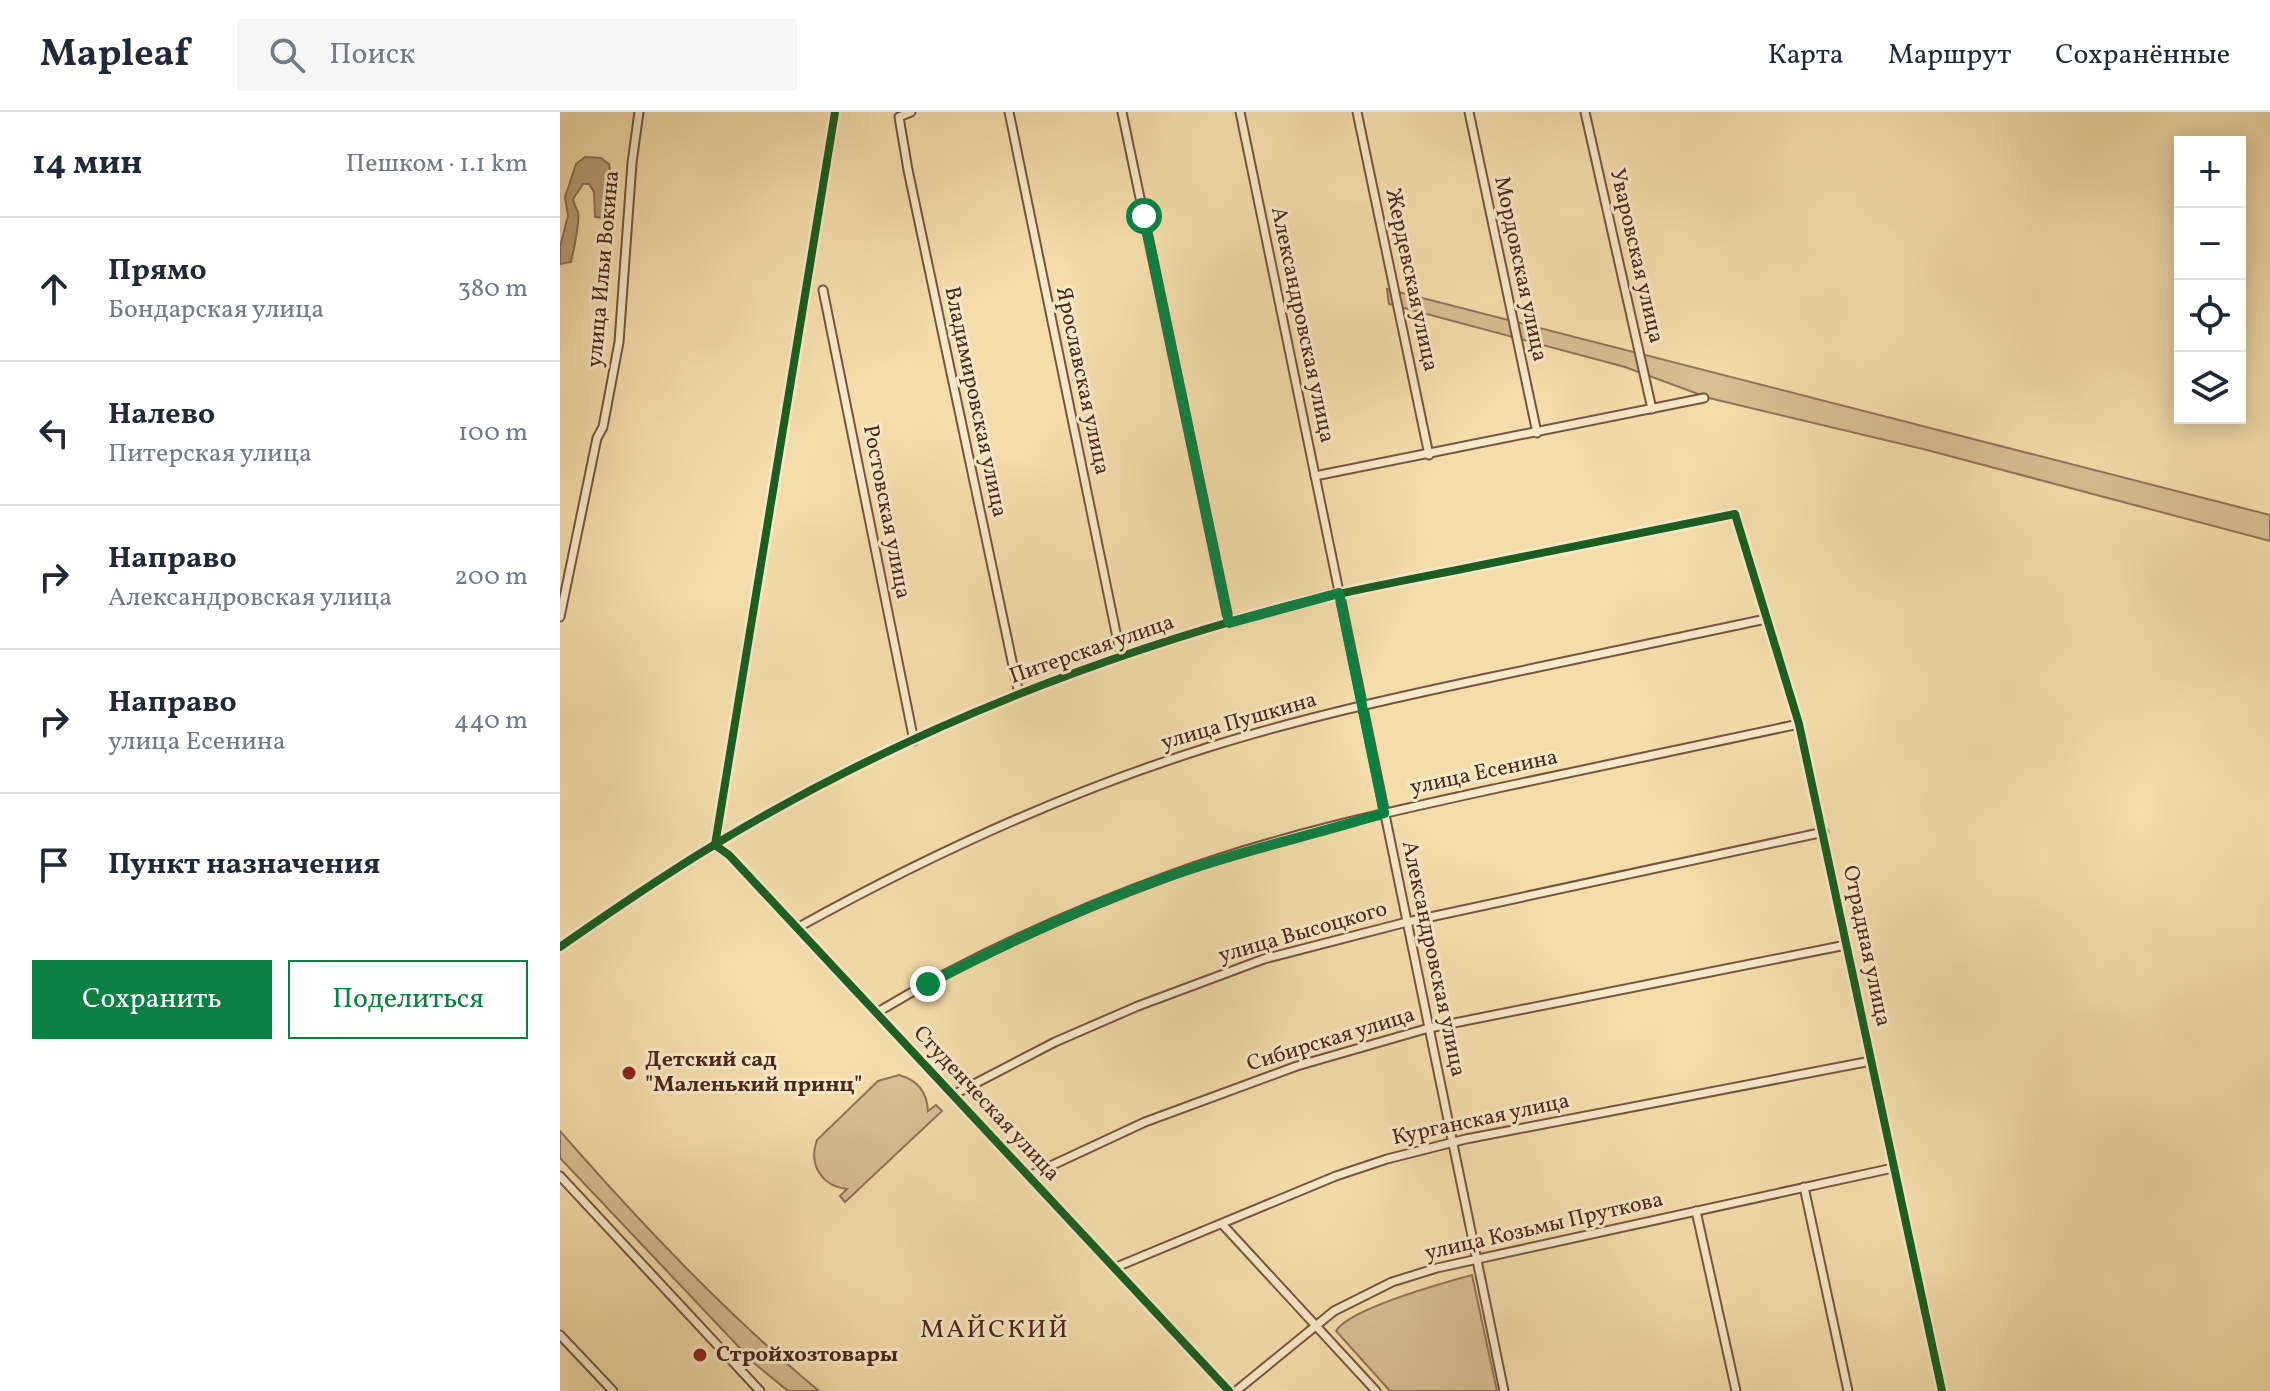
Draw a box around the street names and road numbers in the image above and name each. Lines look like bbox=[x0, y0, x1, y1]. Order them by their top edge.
street label: Уваровская улица bbox=[1601, 165, 1671, 347]
street label: улица Ильи Вокина bbox=[580, 169, 628, 369]
street label: Мордовская улица bbox=[1485, 174, 1555, 365]
street label: Жердевская улица bbox=[1376, 186, 1446, 374]
street label: Александровская улица bbox=[1262, 204, 1342, 446]
street label: Владимировская улица bbox=[935, 284, 1015, 520]
street label: Ярославская улица bbox=[1047, 284, 1117, 478]
street label: Ростовская улица bbox=[854, 422, 918, 602]
street label: Питерская улица bbox=[1005, 607, 1179, 693]
street label: улица Пушкина bbox=[1157, 685, 1321, 759]
street label: улица Есенина bbox=[1407, 742, 1561, 804]
street label: Александровская улица bbox=[1393, 838, 1473, 1080]
street label: Отрадная улица bbox=[1834, 863, 1898, 1029]
street label: улица Высоцкого bbox=[1215, 894, 1391, 972]
street label: Сибирская улица bbox=[1243, 1000, 1419, 1080]
street label: Студенческая улица bbox=[905, 1019, 1067, 1189]
street label: Курганская улица bbox=[1389, 1086, 1573, 1154]
street label: улица Козьмы Пруткова bbox=[1422, 1184, 1666, 1270]

